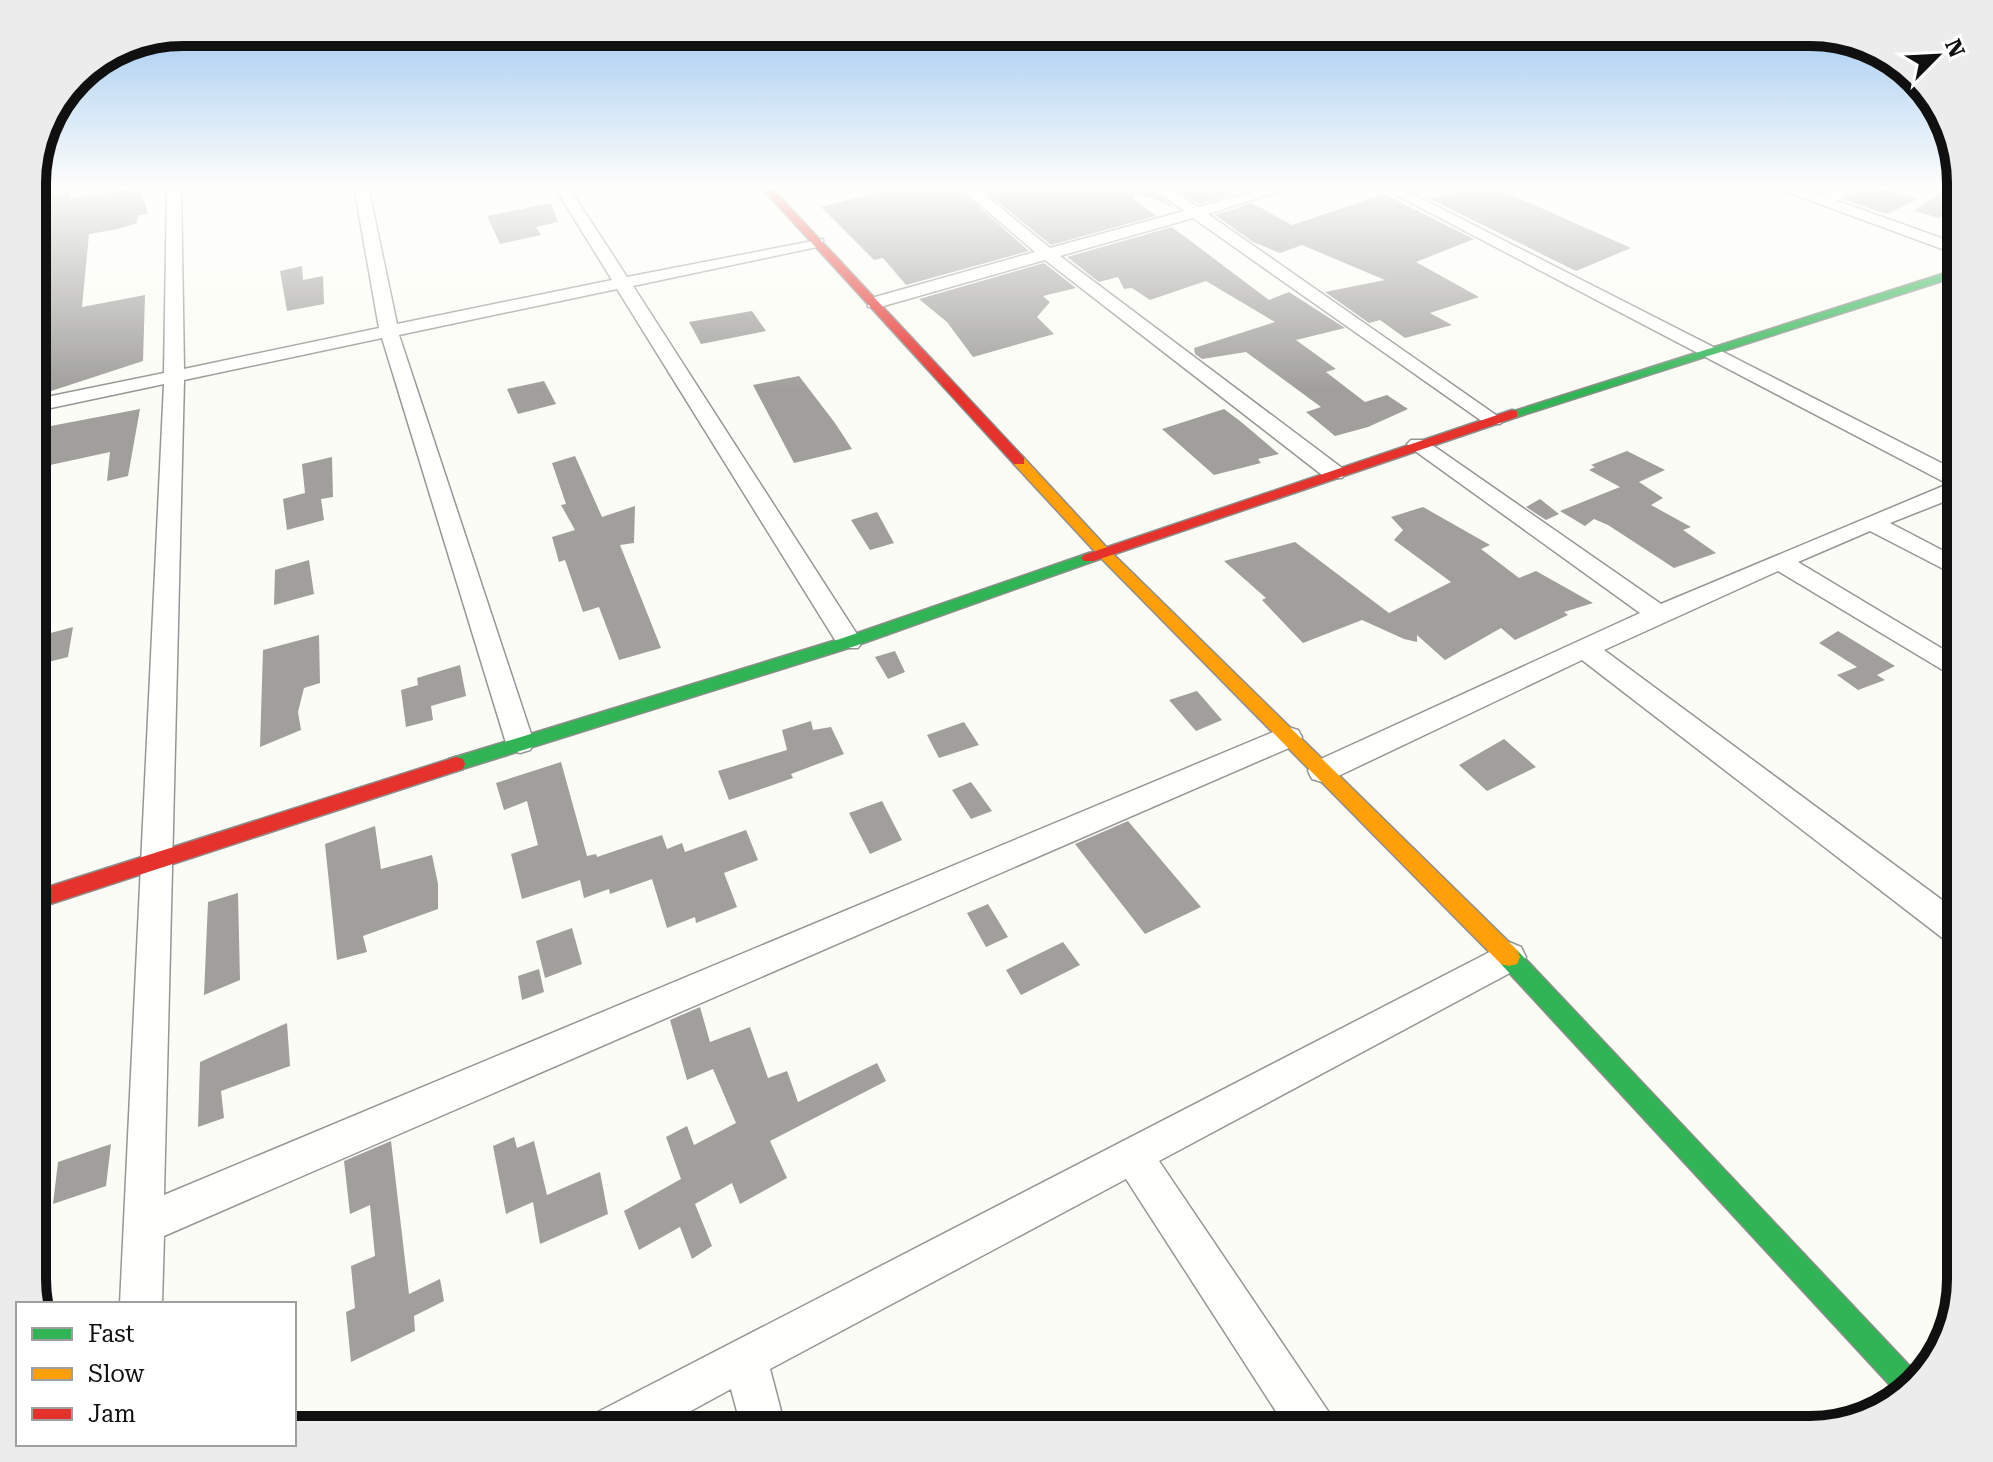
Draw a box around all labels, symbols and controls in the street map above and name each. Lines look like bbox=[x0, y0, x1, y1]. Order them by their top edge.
north arrow bbox=[1897, 16, 1977, 96]
text: N bbox=[1940, 35, 1970, 61]
legend bbox=[16, 1302, 296, 1446]
text: Fast bbox=[88, 1320, 135, 1348]
text: Slow bbox=[88, 1360, 145, 1388]
text: Jam bbox=[88, 1400, 136, 1428]

